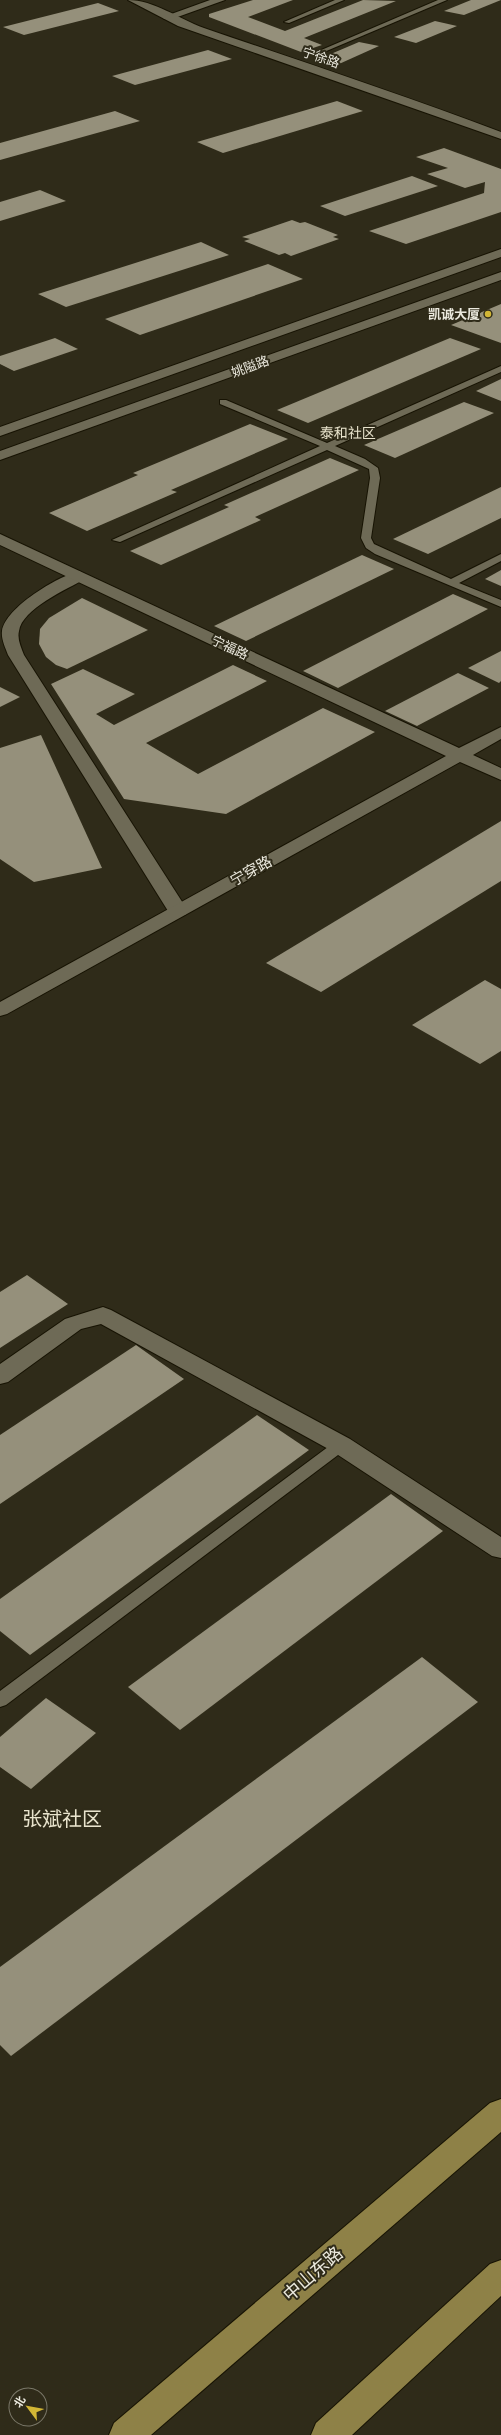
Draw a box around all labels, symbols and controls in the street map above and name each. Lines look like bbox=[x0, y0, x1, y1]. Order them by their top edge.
street label: 宁徐路 bbox=[300, 43, 342, 71]
place label: 凯诚大厦 bbox=[428, 306, 480, 322]
marker: 凯诚大厦 bbox=[483, 309, 493, 319]
street label: 姚隘路 bbox=[229, 352, 271, 380]
district label: 泰和社区 bbox=[320, 424, 376, 442]
street label: 宁福路 bbox=[209, 632, 251, 662]
street label: 宁穿路 bbox=[227, 852, 275, 890]
district label: 张斌社区 bbox=[22, 1807, 102, 1831]
street label: 中山东路 bbox=[279, 2242, 347, 2306]
north arrow bbox=[8, 2387, 48, 2427]
text: 北 bbox=[11, 2393, 28, 2410]

